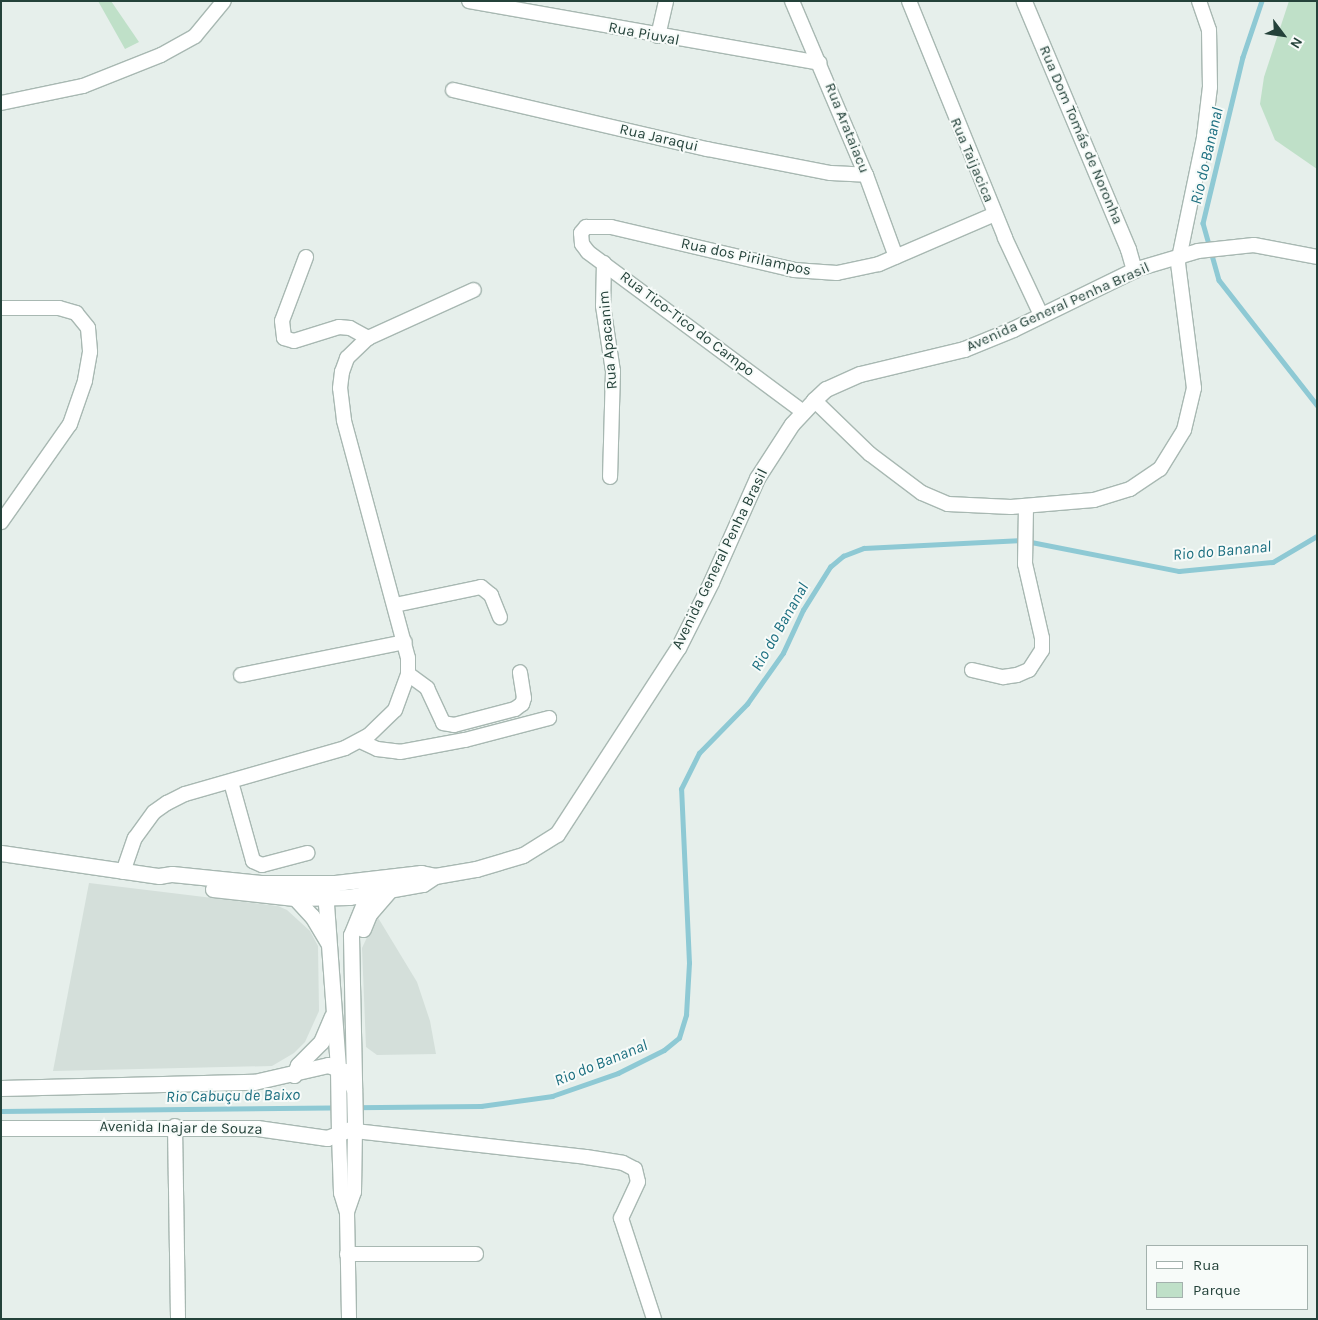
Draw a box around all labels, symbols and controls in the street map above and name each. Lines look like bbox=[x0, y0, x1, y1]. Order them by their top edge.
north arrow bbox=[1258, 10, 1308, 60]
street label: Rua Piuval bbox=[607, 18, 681, 50]
text: N bbox=[1286, 34, 1306, 52]
street label: Rua Dom Tomás de Noronha bbox=[1035, 43, 1127, 227]
street label: Rua Arataiacu bbox=[821, 80, 873, 176]
water label: Rio do Bananal bbox=[1187, 106, 1227, 206]
street label: Rua Taijacica bbox=[946, 115, 998, 205]
street label: Rua Jaraqui bbox=[618, 120, 700, 156]
street label: Rua dos Pirilampos bbox=[679, 234, 813, 280]
street label: Avenida General Penha Brasil bbox=[964, 258, 1152, 356]
street label: Rua Tico-Tico do Campo bbox=[616, 268, 758, 380]
street label: Rua Apacanim bbox=[595, 290, 621, 390]
street label: Avenida General Penha Brasil bbox=[668, 466, 772, 652]
water label: Rio do Bananal bbox=[1172, 537, 1272, 565]
water label: Rio do Bananal bbox=[747, 579, 813, 675]
water label: Rio do Bananal bbox=[552, 1036, 650, 1090]
water label: Rio Cabuçu de Baixo bbox=[166, 1085, 300, 1107]
street label: Avenida Inajar de Souza bbox=[99, 1118, 263, 1138]
legend bbox=[1146, 1245, 1308, 1310]
text: Rua bbox=[1193, 1256, 1220, 1274]
text: Parque bbox=[1193, 1281, 1241, 1299]

